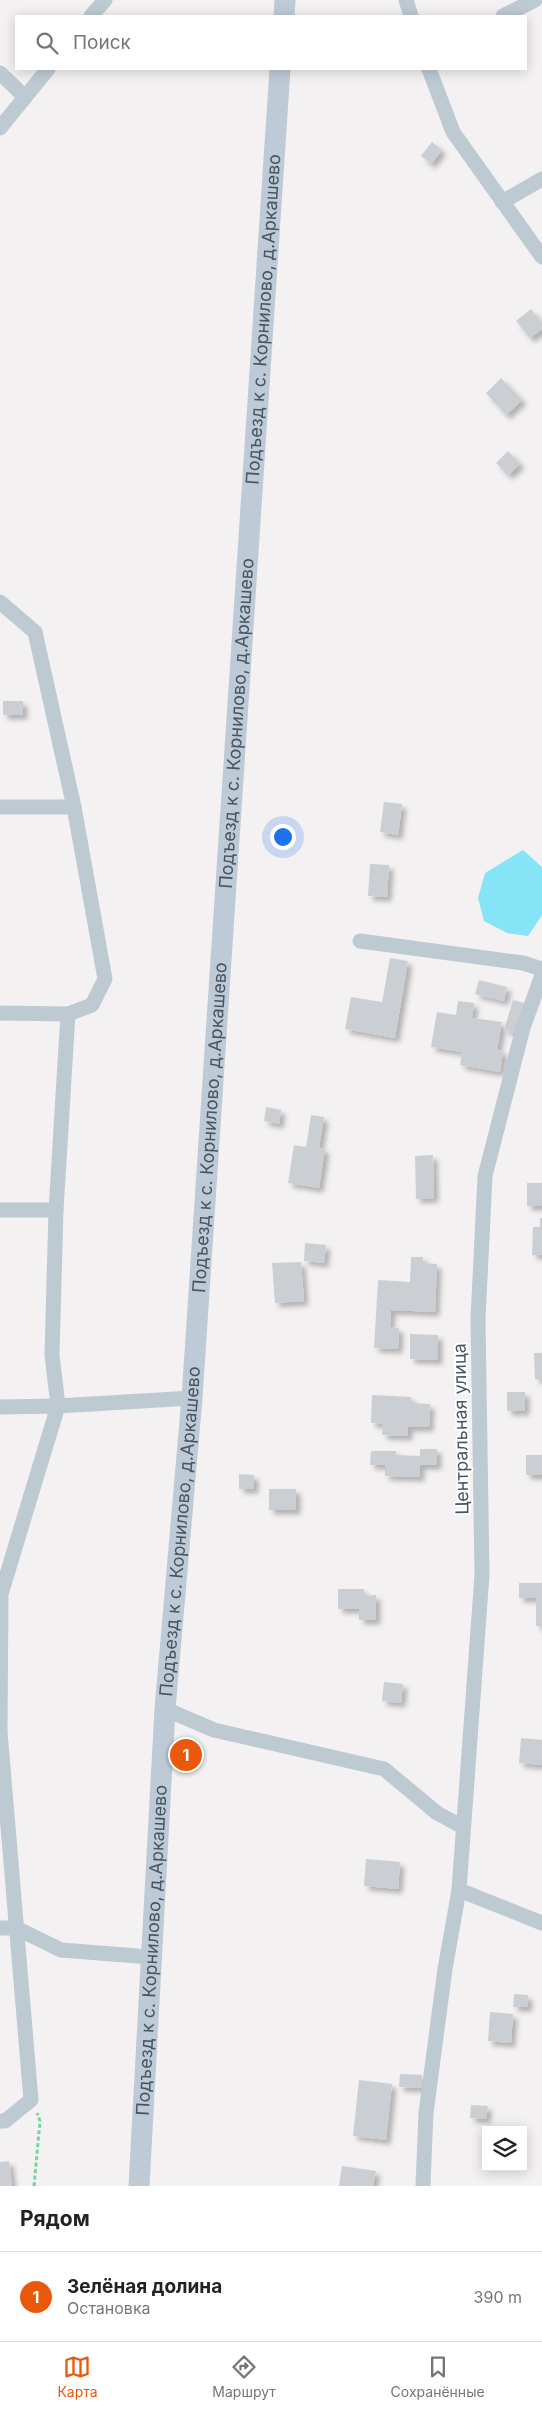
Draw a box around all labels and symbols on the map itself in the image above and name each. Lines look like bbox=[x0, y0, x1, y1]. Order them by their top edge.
street label: Подъезд к с. Корнилово, д.Аркашево bbox=[242, 153, 284, 485]
street label: Подъезд к с. Корнилово, д.Аркашево bbox=[215, 557, 258, 889]
your location bbox=[270, 824, 296, 850]
street label: Подъезд к с. Корнилово, д.Аркашево bbox=[188, 961, 231, 1293]
street label: Центральная улица bbox=[449, 1343, 472, 1515]
street label: Подъезд к с. Корнилово, д.Аркашево bbox=[155, 1366, 204, 1697]
pin: 1 bbox=[170, 1736, 202, 1774]
street label: Подъезд к с. Корнилово, д.Аркашево bbox=[132, 1784, 171, 2116]

